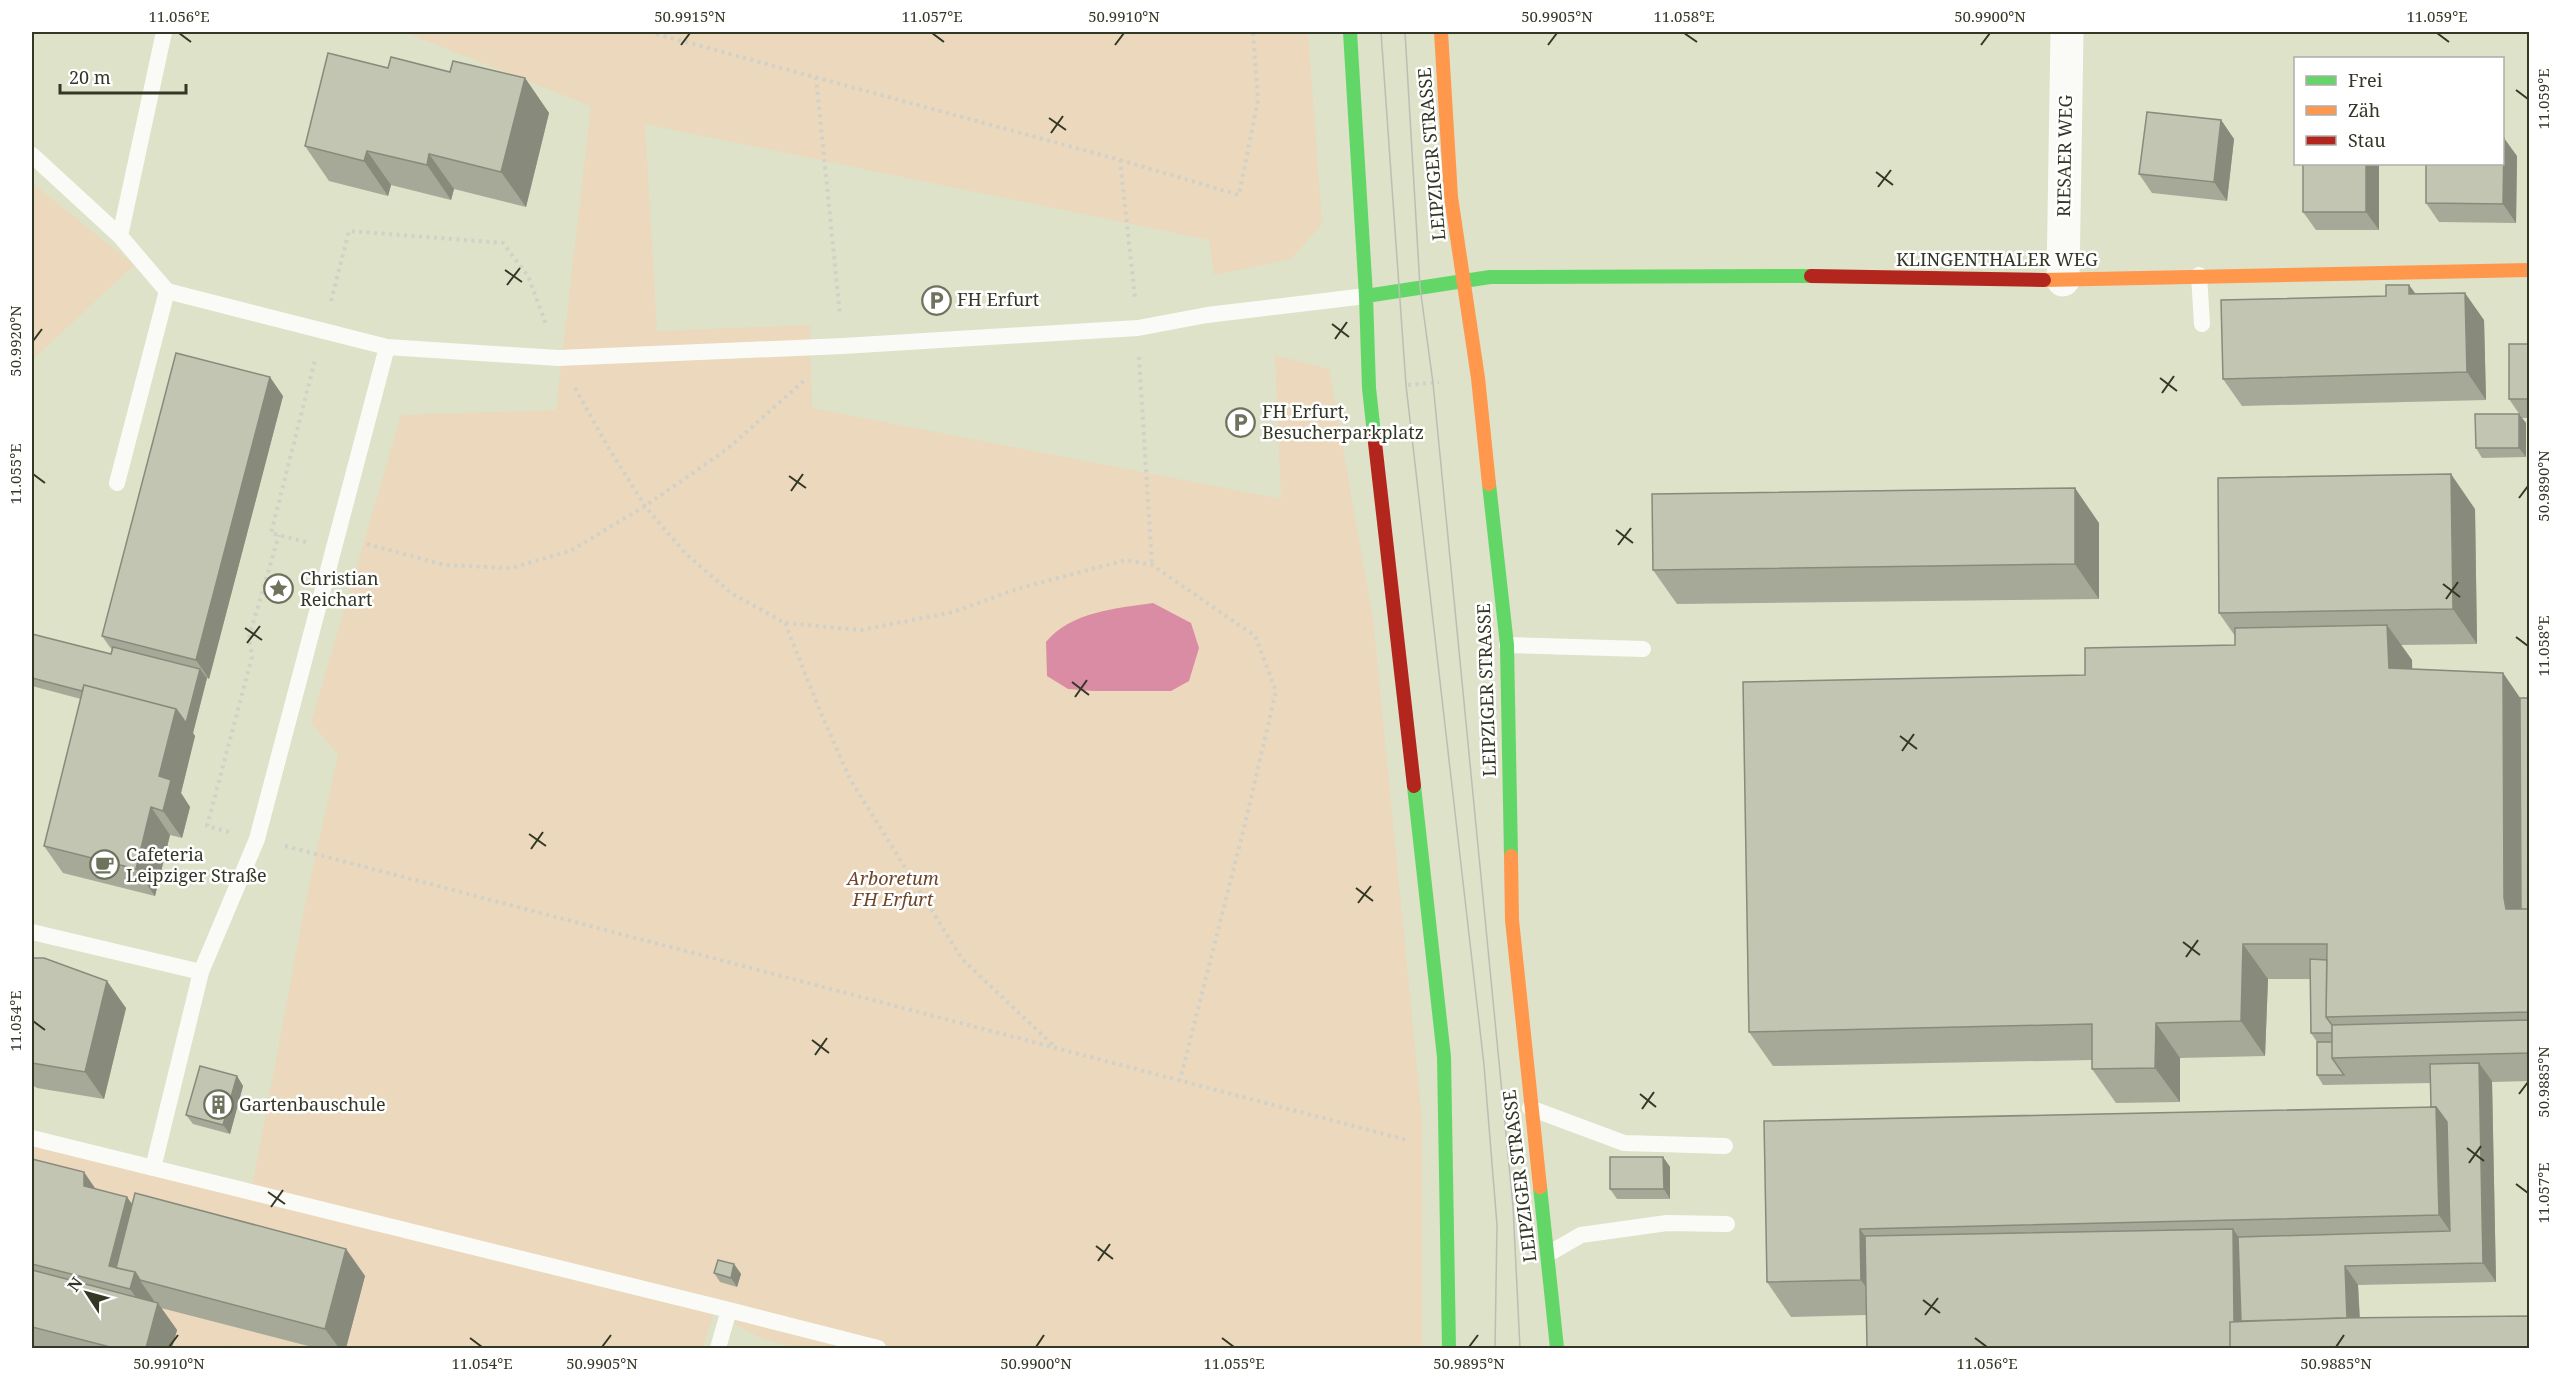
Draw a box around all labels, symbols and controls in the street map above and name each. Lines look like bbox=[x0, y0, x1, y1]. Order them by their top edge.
text: 11.056°E bbox=[148, 6, 210, 26]
text: 50.9915°N bbox=[654, 6, 726, 26]
text: 11.057°E bbox=[901, 6, 963, 26]
text: 50.9910°N bbox=[1088, 6, 1160, 26]
text: 50.9905°N bbox=[1521, 6, 1593, 26]
text: 11.058°E bbox=[1653, 6, 1715, 26]
text: 50.9900°N bbox=[1954, 6, 2026, 26]
text: 11.059°E bbox=[2406, 6, 2468, 26]
scale bar bbox=[60, 57, 186, 95]
legend bbox=[2294, 57, 2504, 165]
text: 20 m bbox=[69, 65, 111, 89]
street label: LEIPZIGER STRASSE bbox=[1411, 67, 1451, 242]
text: Frei bbox=[2348, 68, 2383, 92]
text: 11.059°E bbox=[2533, 68, 2553, 130]
street label: RIESAER WEG bbox=[2051, 94, 2077, 217]
text: Zäh bbox=[2348, 98, 2380, 122]
text: Stau bbox=[2348, 128, 2386, 152]
street label: KLINGENTHALER WEG bbox=[1896, 247, 2098, 271]
parking icon: FH Erfurt bbox=[920, 284, 952, 316]
place label: FH Erfurt bbox=[957, 287, 1039, 311]
text: 50.9920°N bbox=[5, 305, 25, 377]
place label: FH Erfurt, Besucherparkplatz bbox=[1262, 399, 1424, 444]
parking icon: FH Erfurt, Besucherparkplatz bbox=[1225, 406, 1257, 438]
text: 11.055°E bbox=[5, 443, 25, 505]
text: 50.9890°N bbox=[2533, 450, 2553, 522]
place label: Christian Reichart bbox=[300, 566, 379, 611]
place icon: Christian Reichart bbox=[263, 573, 295, 605]
street label: LEIPZIGER STRASSE bbox=[1471, 603, 1501, 777]
text: 11.058°E bbox=[2533, 615, 2553, 677]
place label: Cafeteria Leipziger Straße bbox=[126, 842, 267, 887]
cafe icon: Cafeteria Leipziger Straße bbox=[89, 849, 121, 881]
park label: Arboretum FH Erfurt bbox=[845, 866, 939, 911]
text: 11.054°E bbox=[5, 990, 25, 1052]
text: 50.9885°N bbox=[2533, 1046, 2553, 1118]
building icon: Gartenbauschule bbox=[202, 1089, 234, 1121]
street label: LEIPZIGER STRASSE bbox=[1497, 1089, 1541, 1264]
place label: Gartenbauschule bbox=[239, 1092, 386, 1116]
text: 11.057°E bbox=[2533, 1162, 2553, 1224]
north arrow bbox=[57, 1263, 117, 1323]
text: N bbox=[62, 1272, 88, 1296]
text: 50.9910°N bbox=[133, 1353, 205, 1373]
text: 11.054°E bbox=[451, 1353, 513, 1373]
text: 50.9905°N bbox=[566, 1353, 638, 1373]
text: 50.9900°N bbox=[1000, 1353, 1072, 1373]
text: 11.055°E bbox=[1203, 1353, 1265, 1373]
text: 50.9895°N bbox=[1433, 1353, 1505, 1373]
text: 11.056°E bbox=[1956, 1353, 2018, 1373]
text: 50.9885°N bbox=[2300, 1353, 2372, 1373]

